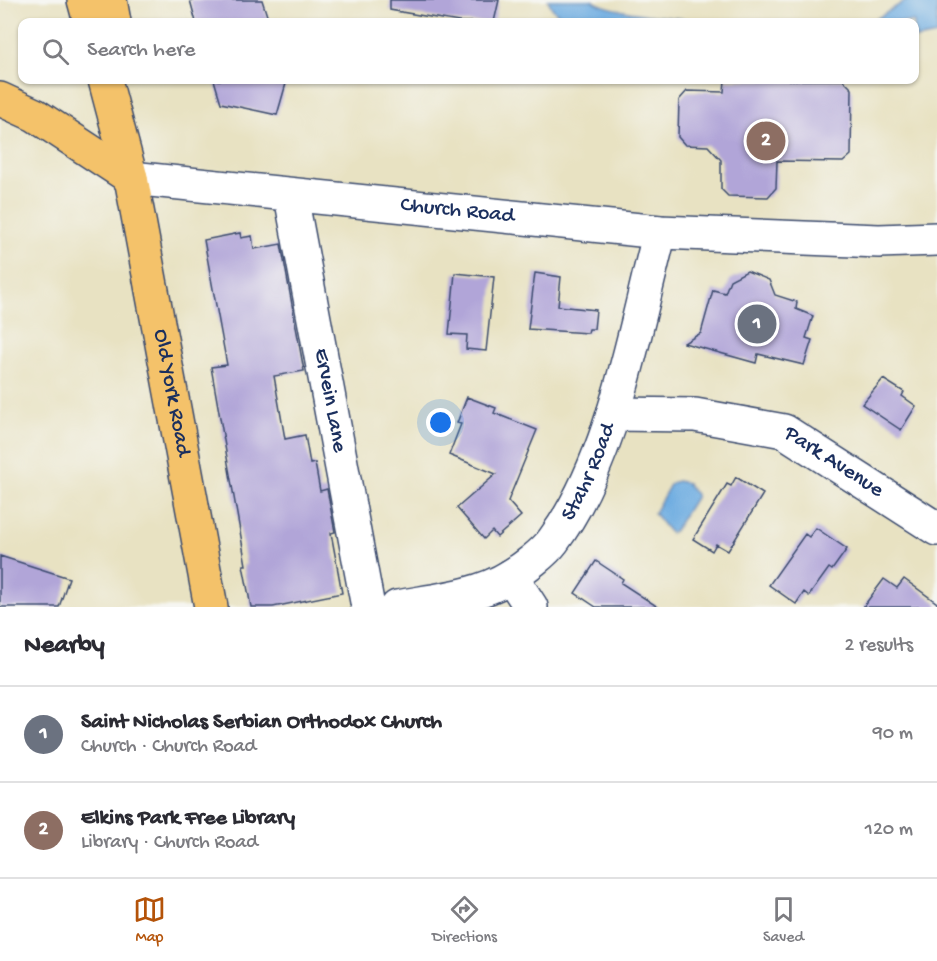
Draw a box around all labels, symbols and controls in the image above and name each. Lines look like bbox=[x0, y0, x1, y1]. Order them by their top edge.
search box bbox=[18, 18, 919, 84]
icon: search bbox=[39, 35, 72, 68]
text: Search here bbox=[87, 38, 195, 64]
pin: 2 bbox=[746, 118, 786, 164]
street label: Church Road bbox=[399, 193, 518, 230]
pin: 1 bbox=[738, 302, 777, 346]
street label: Old York Road bbox=[146, 327, 196, 461]
street label: Ervein Lane bbox=[307, 346, 352, 455]
your location bbox=[426, 408, 455, 437]
street label: Stahr Road bbox=[556, 418, 623, 526]
street label: Park Avenue bbox=[778, 421, 889, 504]
text: Nearby bbox=[24, 631, 105, 662]
text: 2 results bbox=[844, 635, 913, 658]
text: Saint Nicholas Serbian Orthodox Church bbox=[81, 710, 442, 736]
text: 1 bbox=[39, 723, 48, 746]
text: 90 m bbox=[873, 723, 913, 746]
text: Church · Church Road bbox=[81, 736, 256, 759]
text: Elkins Park Free Library bbox=[81, 806, 295, 832]
text: 2 bbox=[39, 819, 48, 842]
text: 120 m bbox=[865, 819, 913, 842]
text: Library · Church Road bbox=[81, 832, 258, 855]
tab: Map bbox=[133, 893, 166, 948]
tab: Directions bbox=[432, 893, 497, 948]
tab: Saved bbox=[763, 893, 804, 948]

